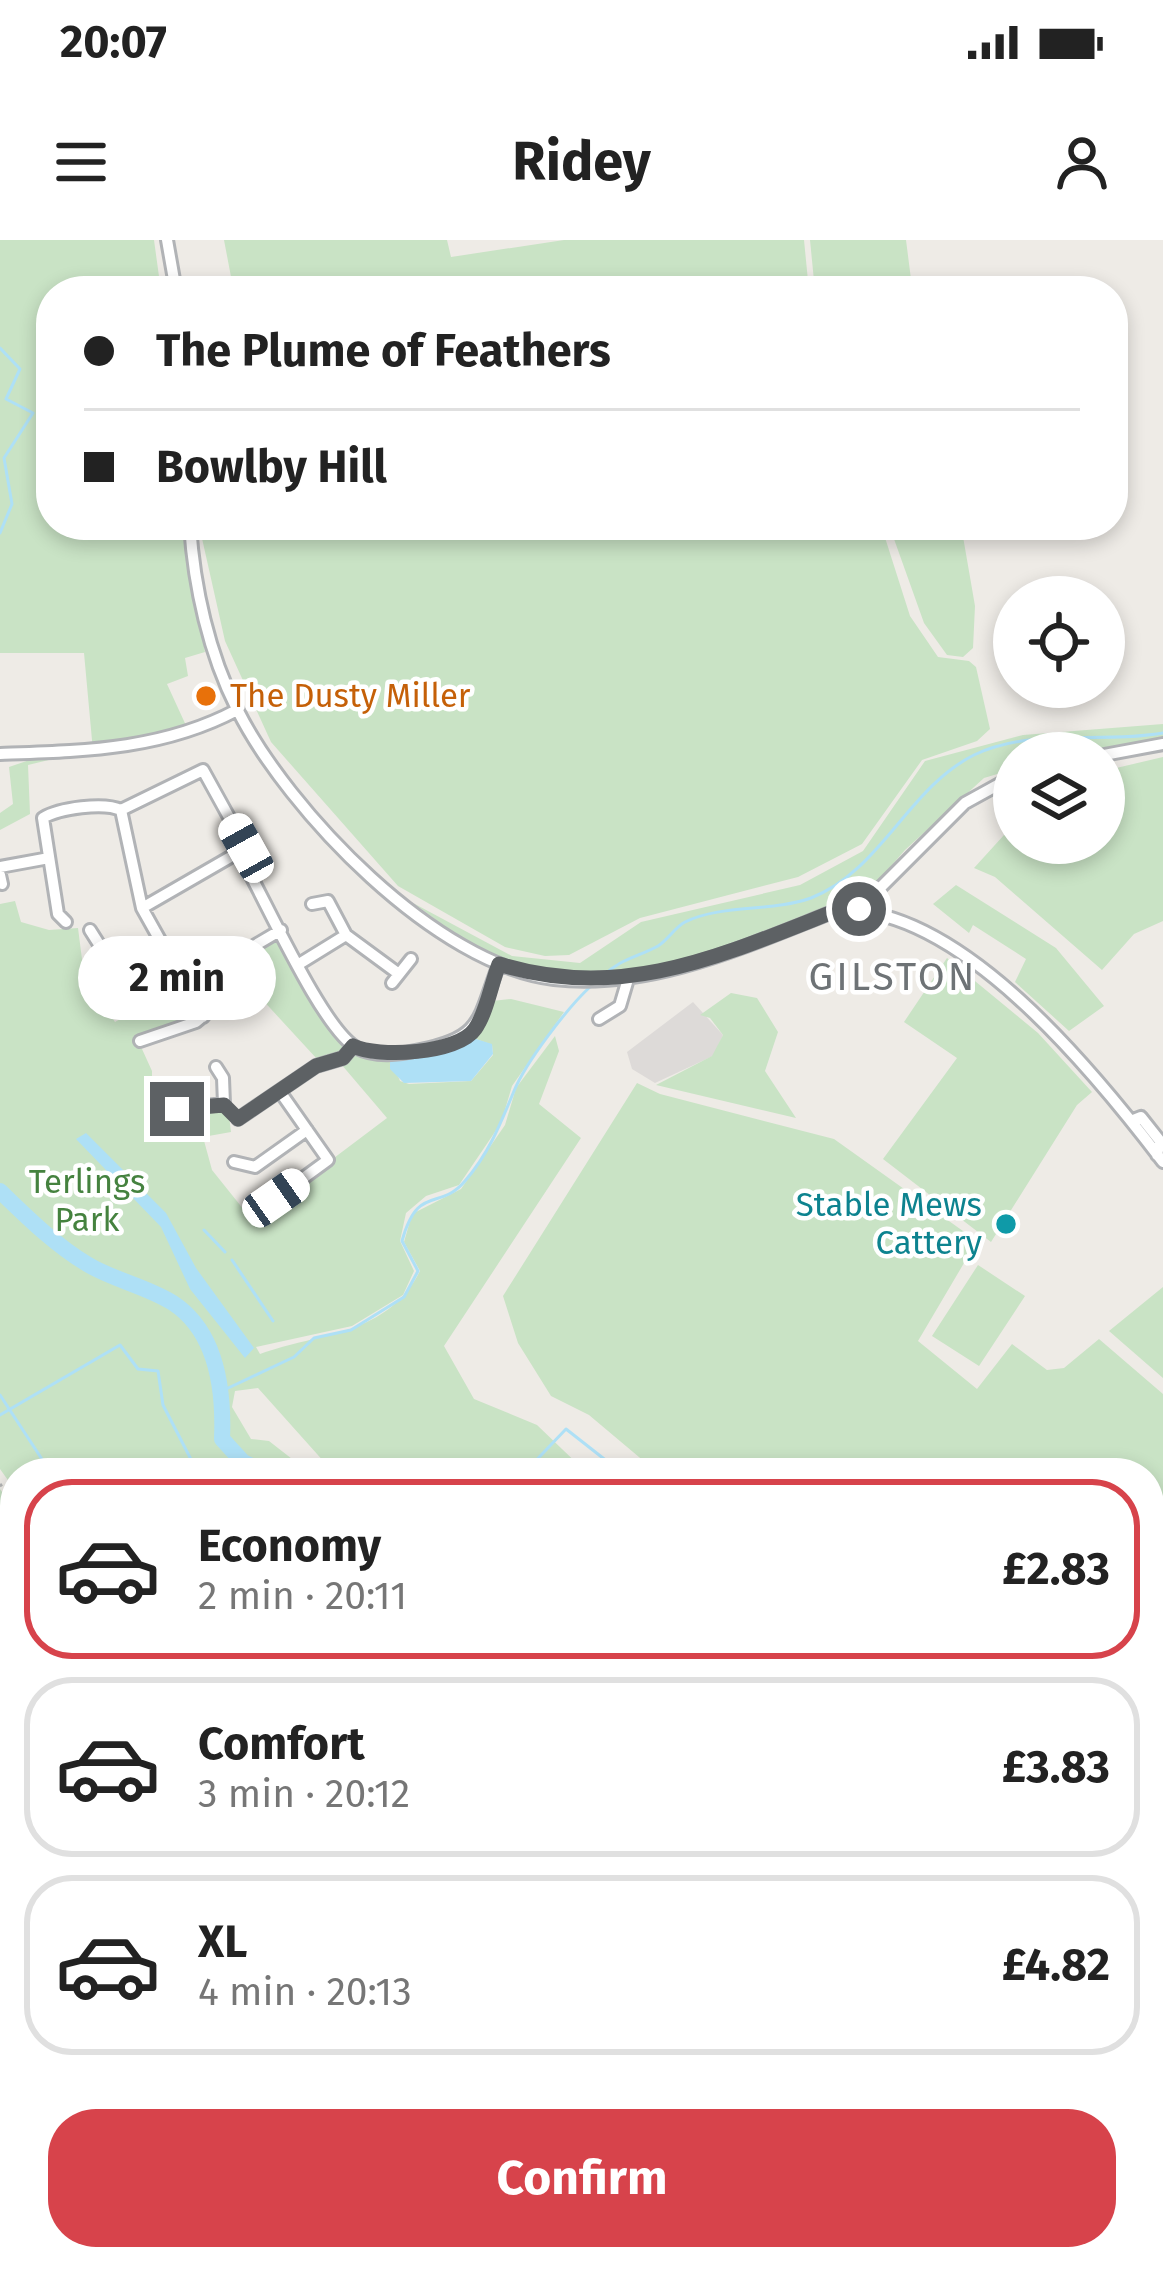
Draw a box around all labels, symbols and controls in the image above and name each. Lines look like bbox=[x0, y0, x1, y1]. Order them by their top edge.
text: 20:07 bbox=[60, 15, 167, 69]
icon: menu bbox=[48, 129, 114, 195]
icon: person bbox=[1049, 129, 1115, 195]
text: Ridey bbox=[512, 130, 651, 194]
text: The Plume of Feathers bbox=[156, 324, 611, 378]
text: Bowlby Hill bbox=[156, 440, 387, 494]
map controls bbox=[993, 576, 1125, 864]
button: locate bbox=[993, 576, 1125, 708]
place label: The Dusty Miller bbox=[230, 676, 471, 716]
marker: The Dusty Miller bbox=[193, 683, 219, 709]
button: layers bbox=[993, 732, 1125, 864]
car bbox=[213, 808, 279, 888]
route start bbox=[832, 882, 886, 936]
callout: 2 min bbox=[78, 935, 276, 1019]
district label: GILSTON bbox=[809, 954, 977, 1000]
text: 2 min bbox=[129, 955, 225, 1001]
route end bbox=[150, 1082, 204, 1136]
park label: Terlings Park bbox=[29, 1162, 145, 1240]
car bbox=[236, 1163, 316, 1233]
place label: Stable Mews Cattery bbox=[796, 1185, 982, 1263]
marker: Stable Mews Cattery bbox=[993, 1211, 1019, 1237]
icon: car bbox=[54, 1515, 162, 1623]
text: Economy bbox=[198, 1519, 381, 1573]
text: £2.83 bbox=[1002, 1542, 1110, 1596]
text: 2 min · 20:11 bbox=[198, 1573, 407, 1619]
icon: car bbox=[54, 1713, 162, 1821]
text: Comfort bbox=[198, 1717, 365, 1771]
text: £3.83 bbox=[1002, 1740, 1110, 1794]
text: 3 min · 20:12 bbox=[198, 1771, 410, 1817]
icon: car bbox=[54, 1911, 162, 2019]
text: XL bbox=[198, 1915, 247, 1969]
text: £4.82 bbox=[1002, 1938, 1110, 1992]
text: 4 min · 20:13 bbox=[198, 1969, 412, 2015]
button: Confirm bbox=[48, 2109, 1116, 2247]

